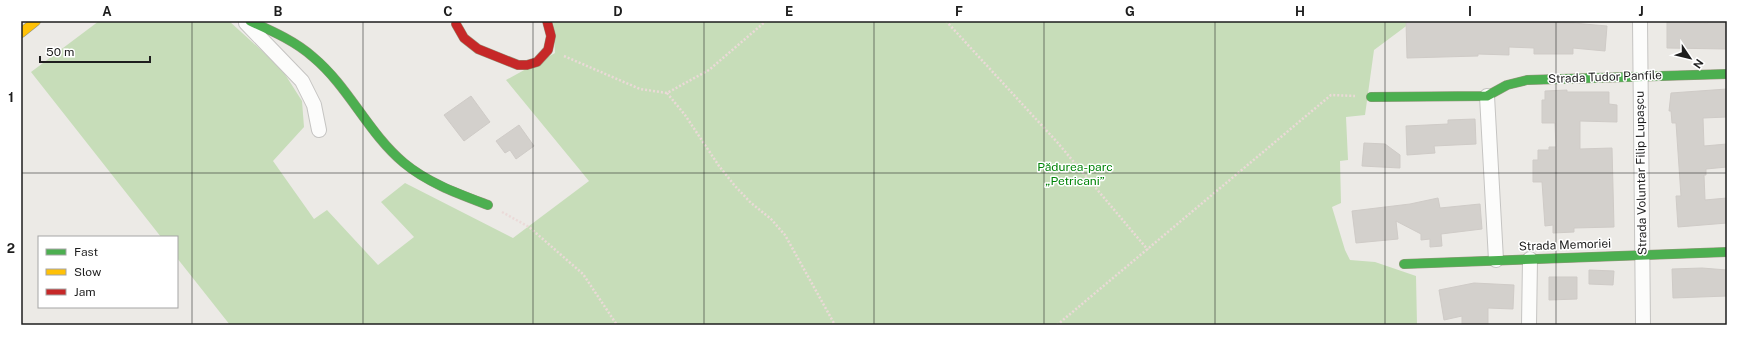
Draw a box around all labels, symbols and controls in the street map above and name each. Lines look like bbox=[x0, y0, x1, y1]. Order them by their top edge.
text: A bbox=[102, 4, 112, 19]
text: B bbox=[274, 4, 283, 19]
text: C bbox=[443, 4, 453, 19]
text: D bbox=[613, 4, 623, 19]
text: E bbox=[785, 4, 793, 19]
text: F bbox=[955, 4, 963, 19]
text: G bbox=[1125, 4, 1135, 19]
text: H bbox=[1295, 4, 1305, 19]
text: I bbox=[1468, 4, 1472, 19]
text: J bbox=[1638, 4, 1644, 19]
scale bar bbox=[40, 38, 150, 64]
north arrow bbox=[1670, 38, 1710, 78]
text: 50 m bbox=[46, 45, 74, 59]
text: N bbox=[1691, 57, 1706, 71]
street label: Strada Tudor Panfile bbox=[1548, 68, 1662, 86]
text: 1 bbox=[8, 90, 14, 105]
street label: Strada Voluntar Filip Lupașcu bbox=[1633, 91, 1649, 255]
park label: Pădurea-parc „Petricani” bbox=[1037, 160, 1113, 188]
legend bbox=[38, 236, 178, 308]
street label: Strada Memoriei bbox=[1519, 236, 1611, 254]
text: 2 bbox=[7, 241, 15, 256]
text: Fast bbox=[74, 245, 99, 259]
text: Slow bbox=[74, 265, 102, 279]
text: Jam bbox=[74, 285, 96, 299]

